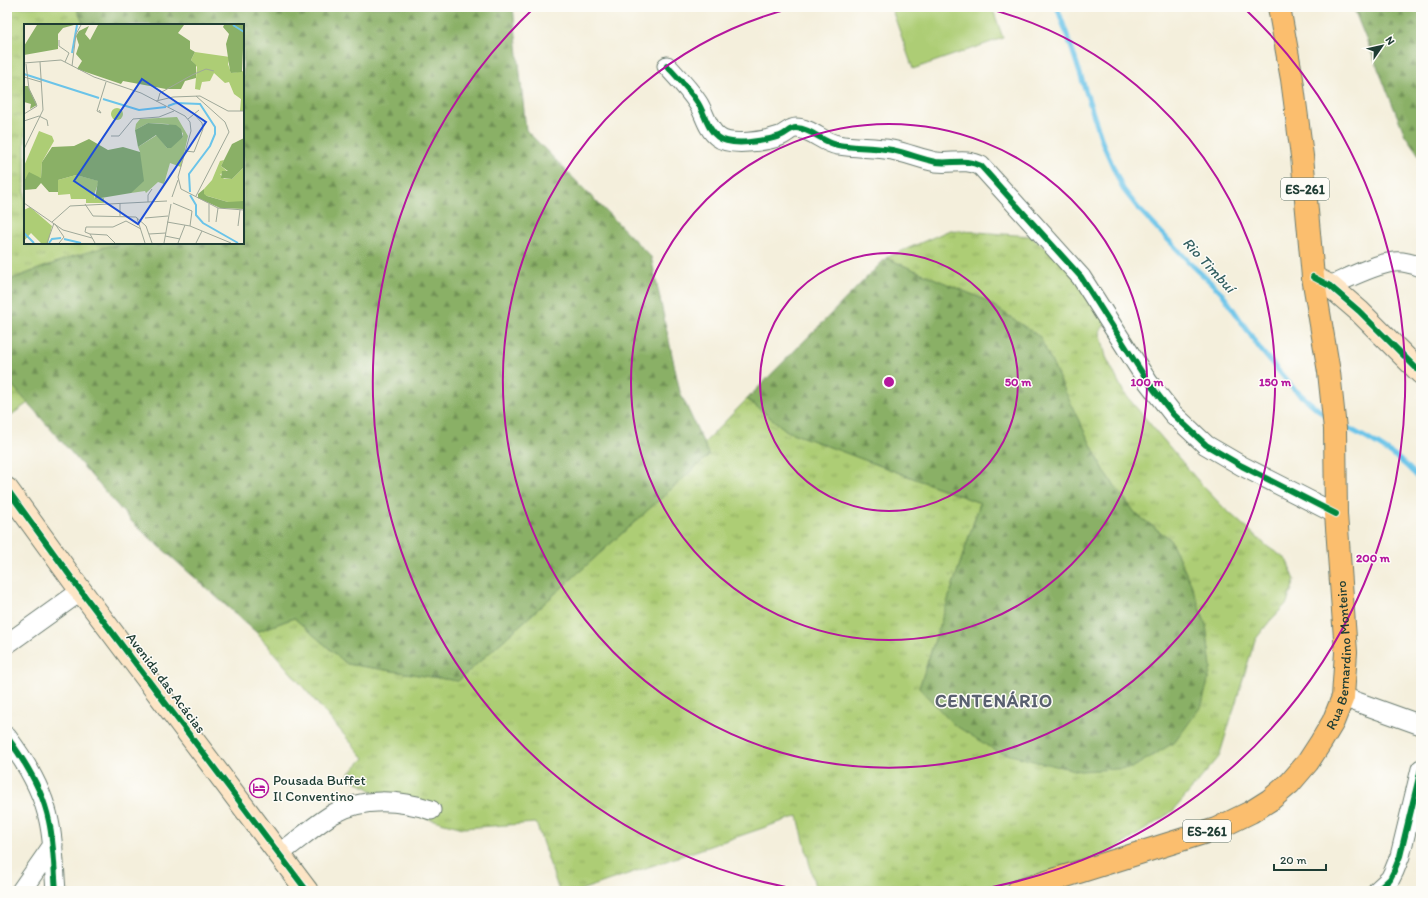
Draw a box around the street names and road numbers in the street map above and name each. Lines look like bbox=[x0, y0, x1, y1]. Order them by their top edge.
road number: ES-261 bbox=[1281, 178, 1329, 200]
street label: Rua Bernardino Monteiro bbox=[1322, 580, 1355, 733]
street label: Avenida das Acácias bbox=[123, 629, 209, 737]
road number: ES-261 bbox=[1183, 820, 1231, 842]

